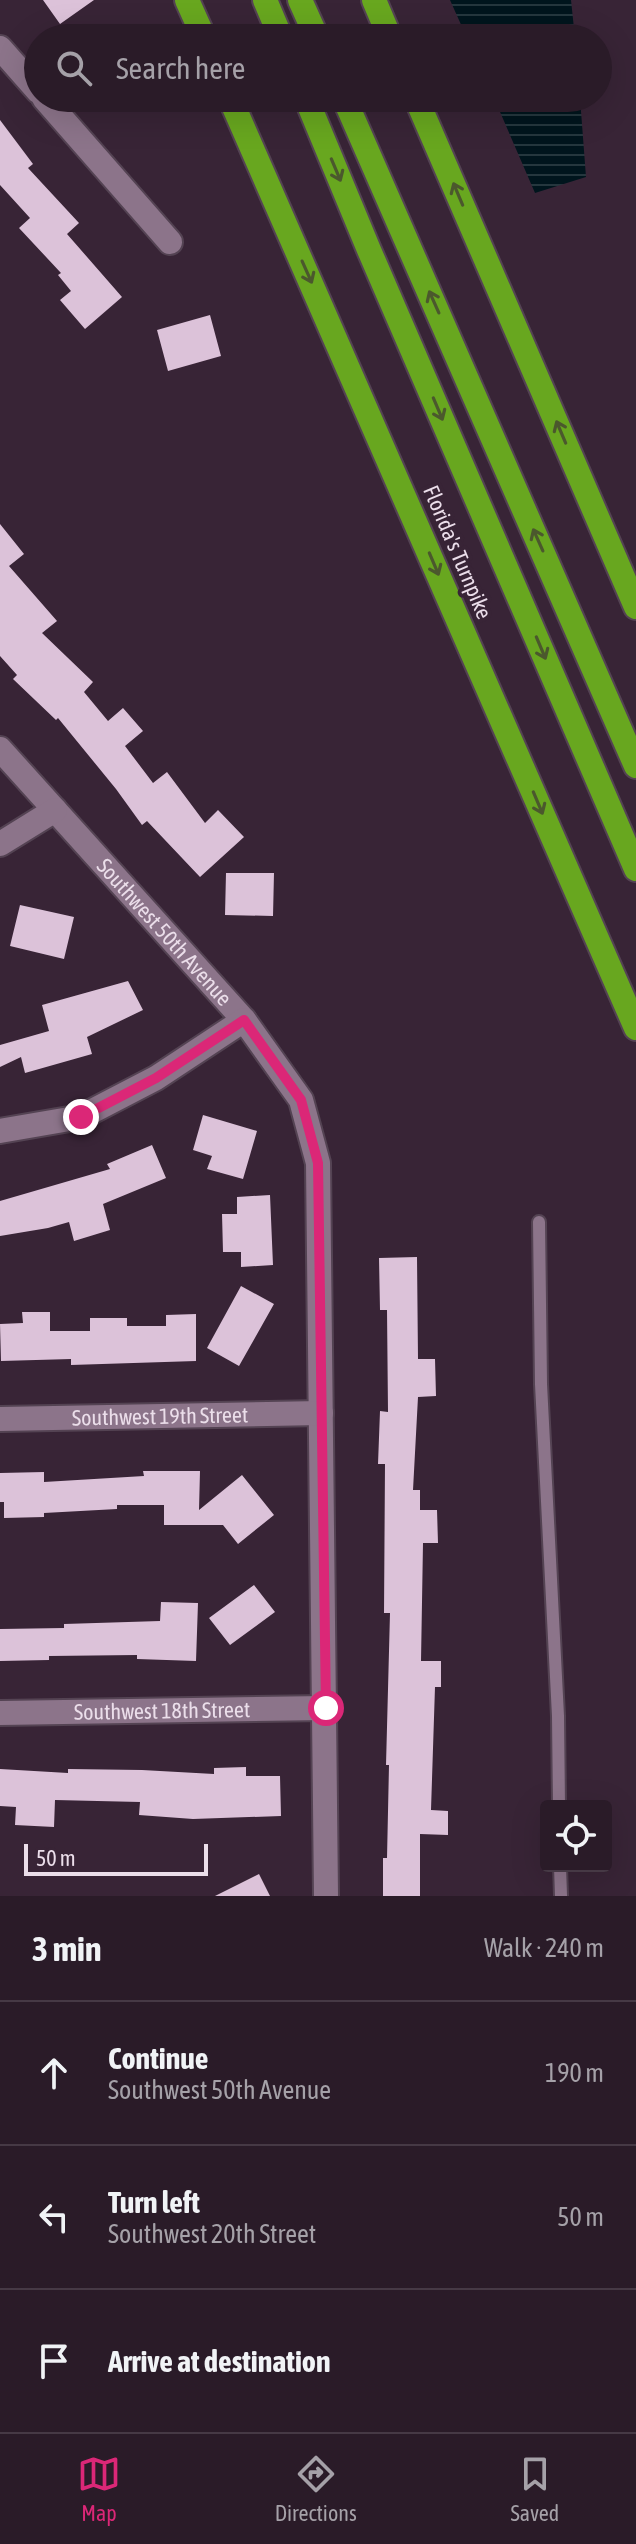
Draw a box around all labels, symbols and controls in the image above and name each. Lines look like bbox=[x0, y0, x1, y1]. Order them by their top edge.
search box bbox=[24, 24, 612, 112]
icon: search bbox=[52, 46, 96, 90]
text: Search here bbox=[116, 51, 245, 85]
one-way arrow bbox=[329, 157, 344, 182]
one-way arrow bbox=[449, 182, 464, 207]
one-way arrow bbox=[300, 259, 315, 284]
one-way arrow bbox=[426, 290, 441, 315]
one-way arrow bbox=[431, 396, 446, 421]
one-way arrow bbox=[552, 420, 567, 445]
street label: Florida's Turnpike bbox=[418, 481, 498, 623]
one-way arrow bbox=[529, 529, 544, 553]
one-way arrow bbox=[428, 551, 443, 576]
one-way arrow bbox=[534, 635, 549, 660]
one-way arrow bbox=[531, 790, 546, 814]
street label: Southwest 50th Avenue bbox=[92, 853, 237, 1011]
route end bbox=[63, 1099, 99, 1135]
street label: Southwest 19th Street bbox=[72, 1401, 248, 1431]
route start bbox=[308, 1690, 344, 1726]
street label: Southwest 18th Street bbox=[74, 1696, 250, 1725]
map controls bbox=[540, 1800, 612, 1872]
button: locate bbox=[540, 1800, 612, 1872]
scale bar bbox=[24, 1840, 208, 1876]
text: 50 m bbox=[36, 1845, 76, 1871]
text: 3 min bbox=[32, 1929, 101, 1968]
text: Walk · 240 m bbox=[484, 1933, 604, 1963]
text: Continue bbox=[108, 2041, 208, 2075]
icon: ahead bbox=[32, 2051, 76, 2095]
text: 190 m bbox=[545, 2058, 604, 2088]
text: Southwest 50th Avenue bbox=[108, 2075, 331, 2105]
text: Turn left bbox=[108, 2185, 200, 2219]
icon: left bbox=[32, 2195, 76, 2239]
text: 50 m bbox=[557, 2202, 604, 2232]
text: Southwest 20th Street bbox=[108, 2219, 316, 2249]
icon: arrive bbox=[32, 2339, 76, 2383]
text: Arrive at destination bbox=[108, 2344, 330, 2378]
tab: Map bbox=[77, 2452, 121, 2526]
tab: Directions bbox=[275, 2452, 357, 2526]
tab: Saved bbox=[510, 2452, 559, 2526]

